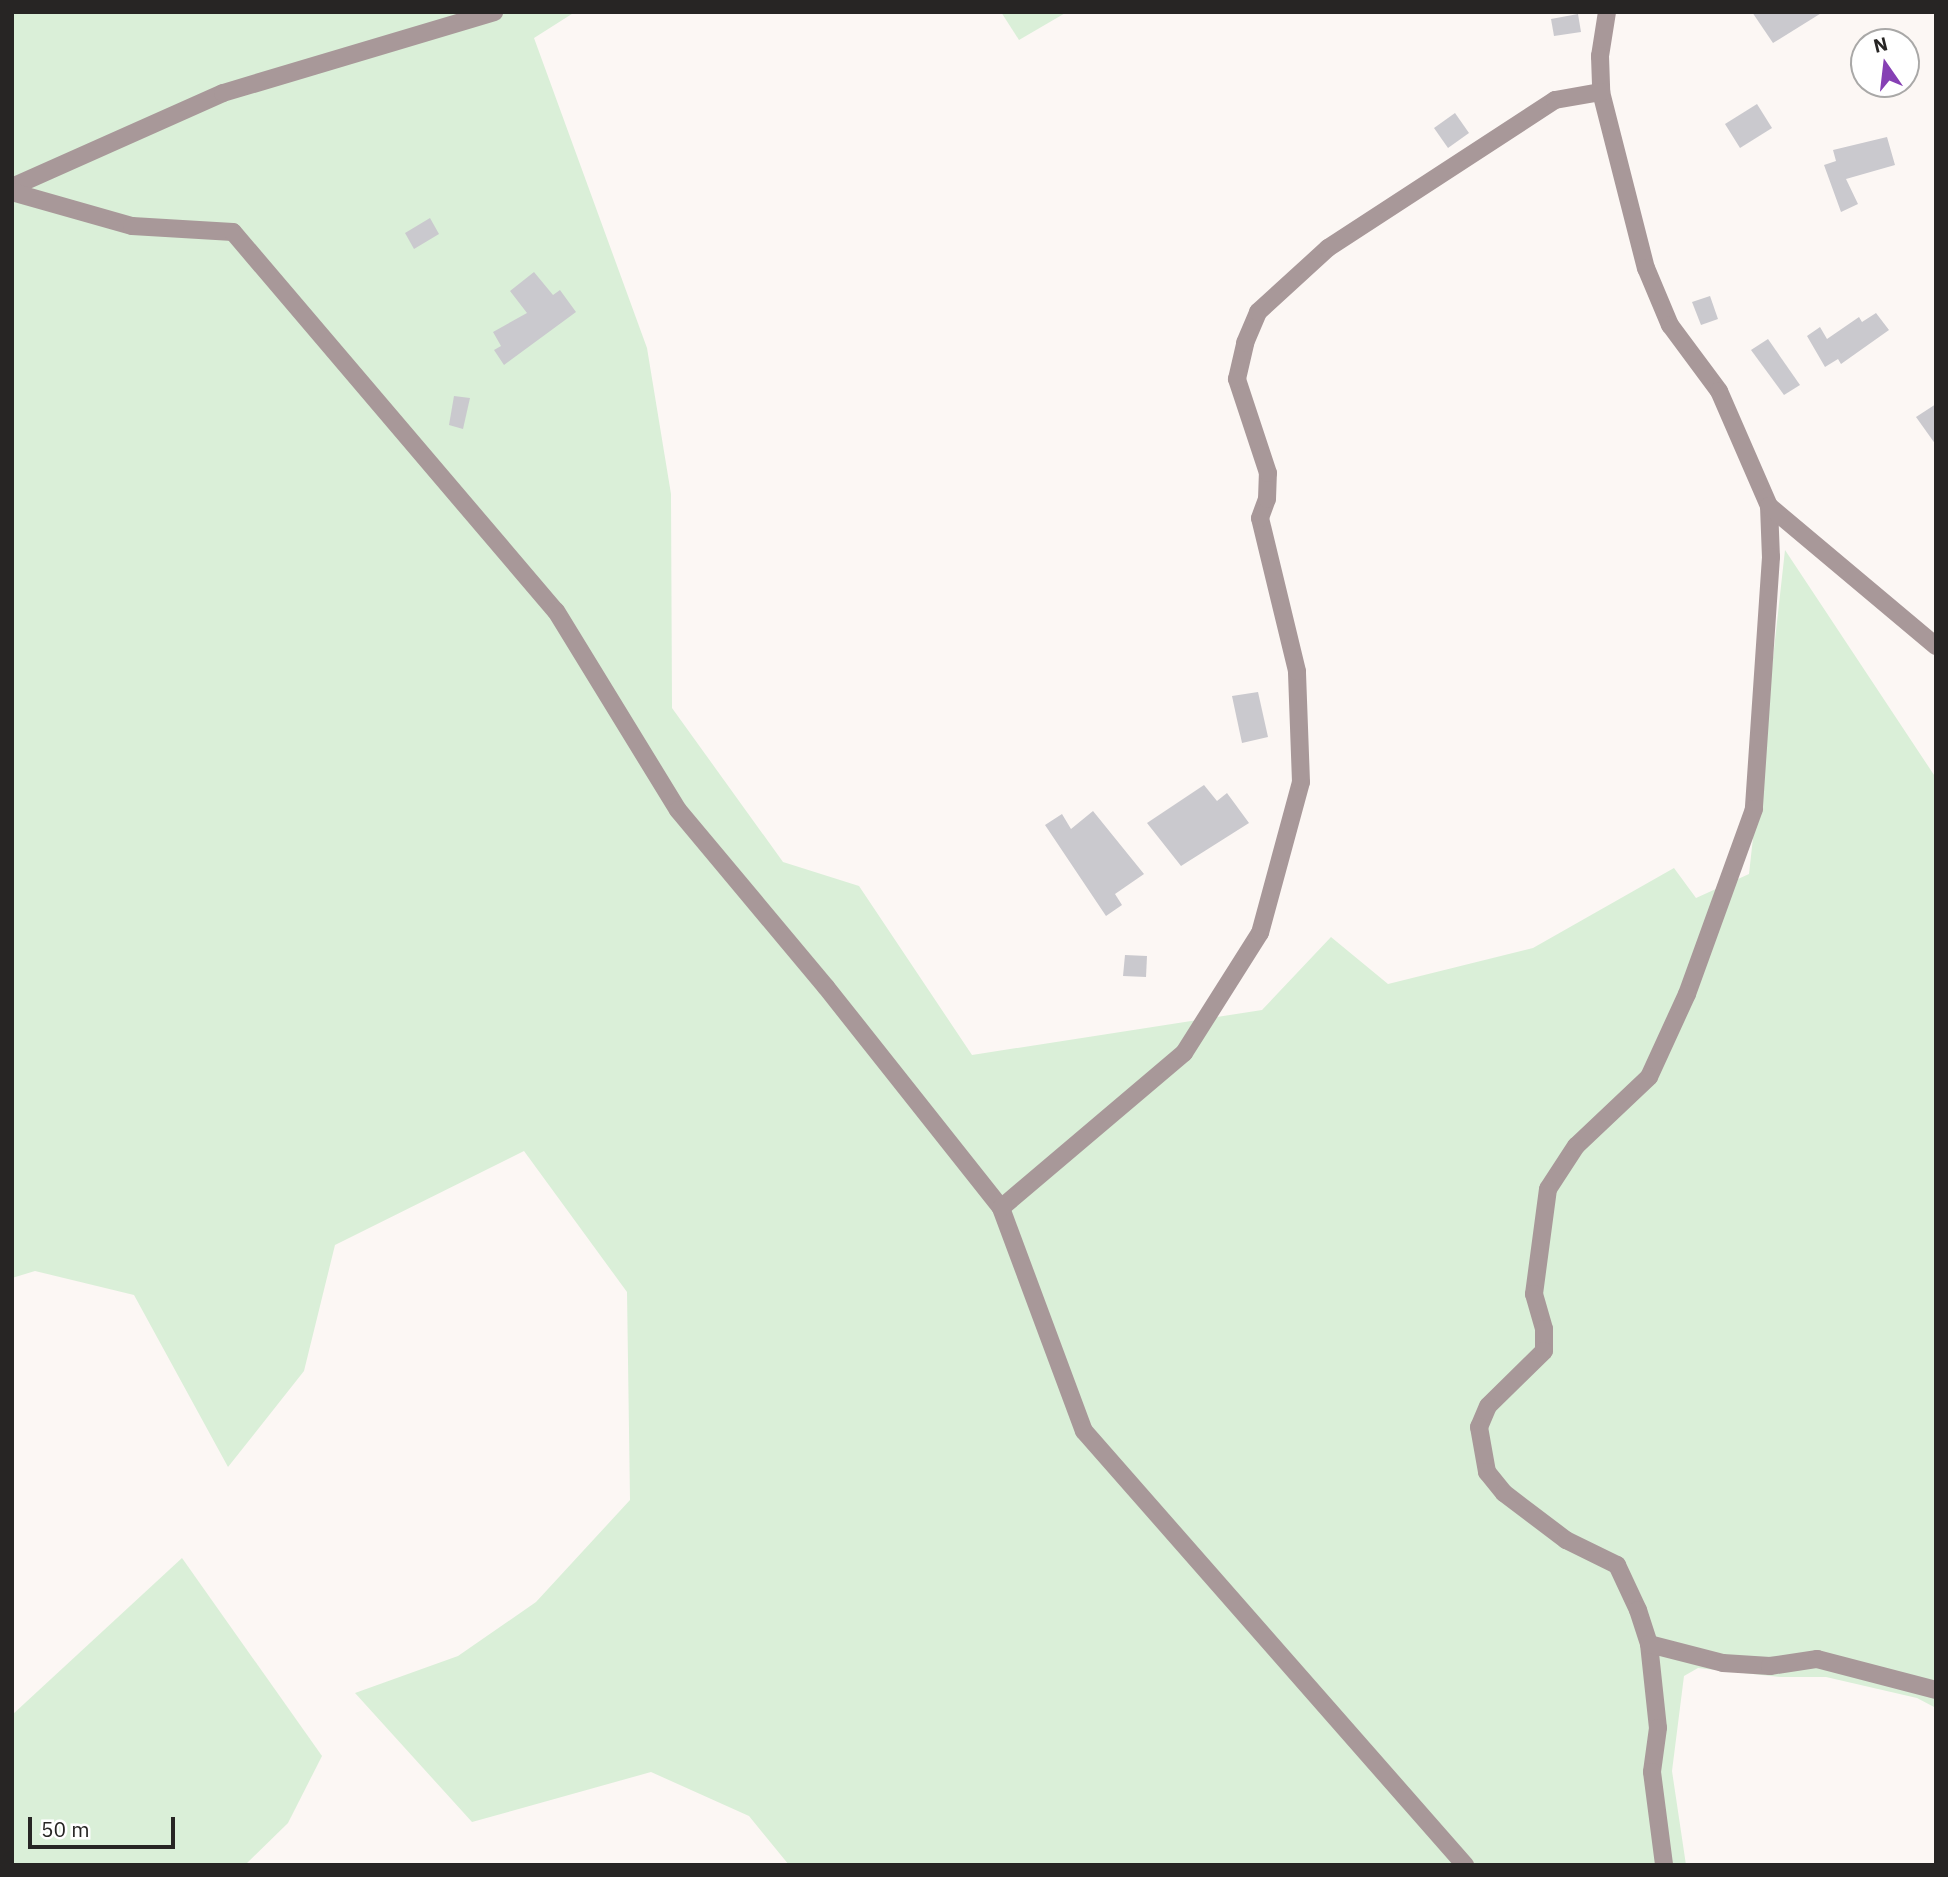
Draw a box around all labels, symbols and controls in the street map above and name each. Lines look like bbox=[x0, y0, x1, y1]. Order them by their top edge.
north arrow bbox=[1850, 28, 1920, 98]
text: N bbox=[1871, 31, 1890, 58]
scale bar bbox=[32, 1804, 178, 1848]
text: 50 m bbox=[41, 1815, 90, 1843]

